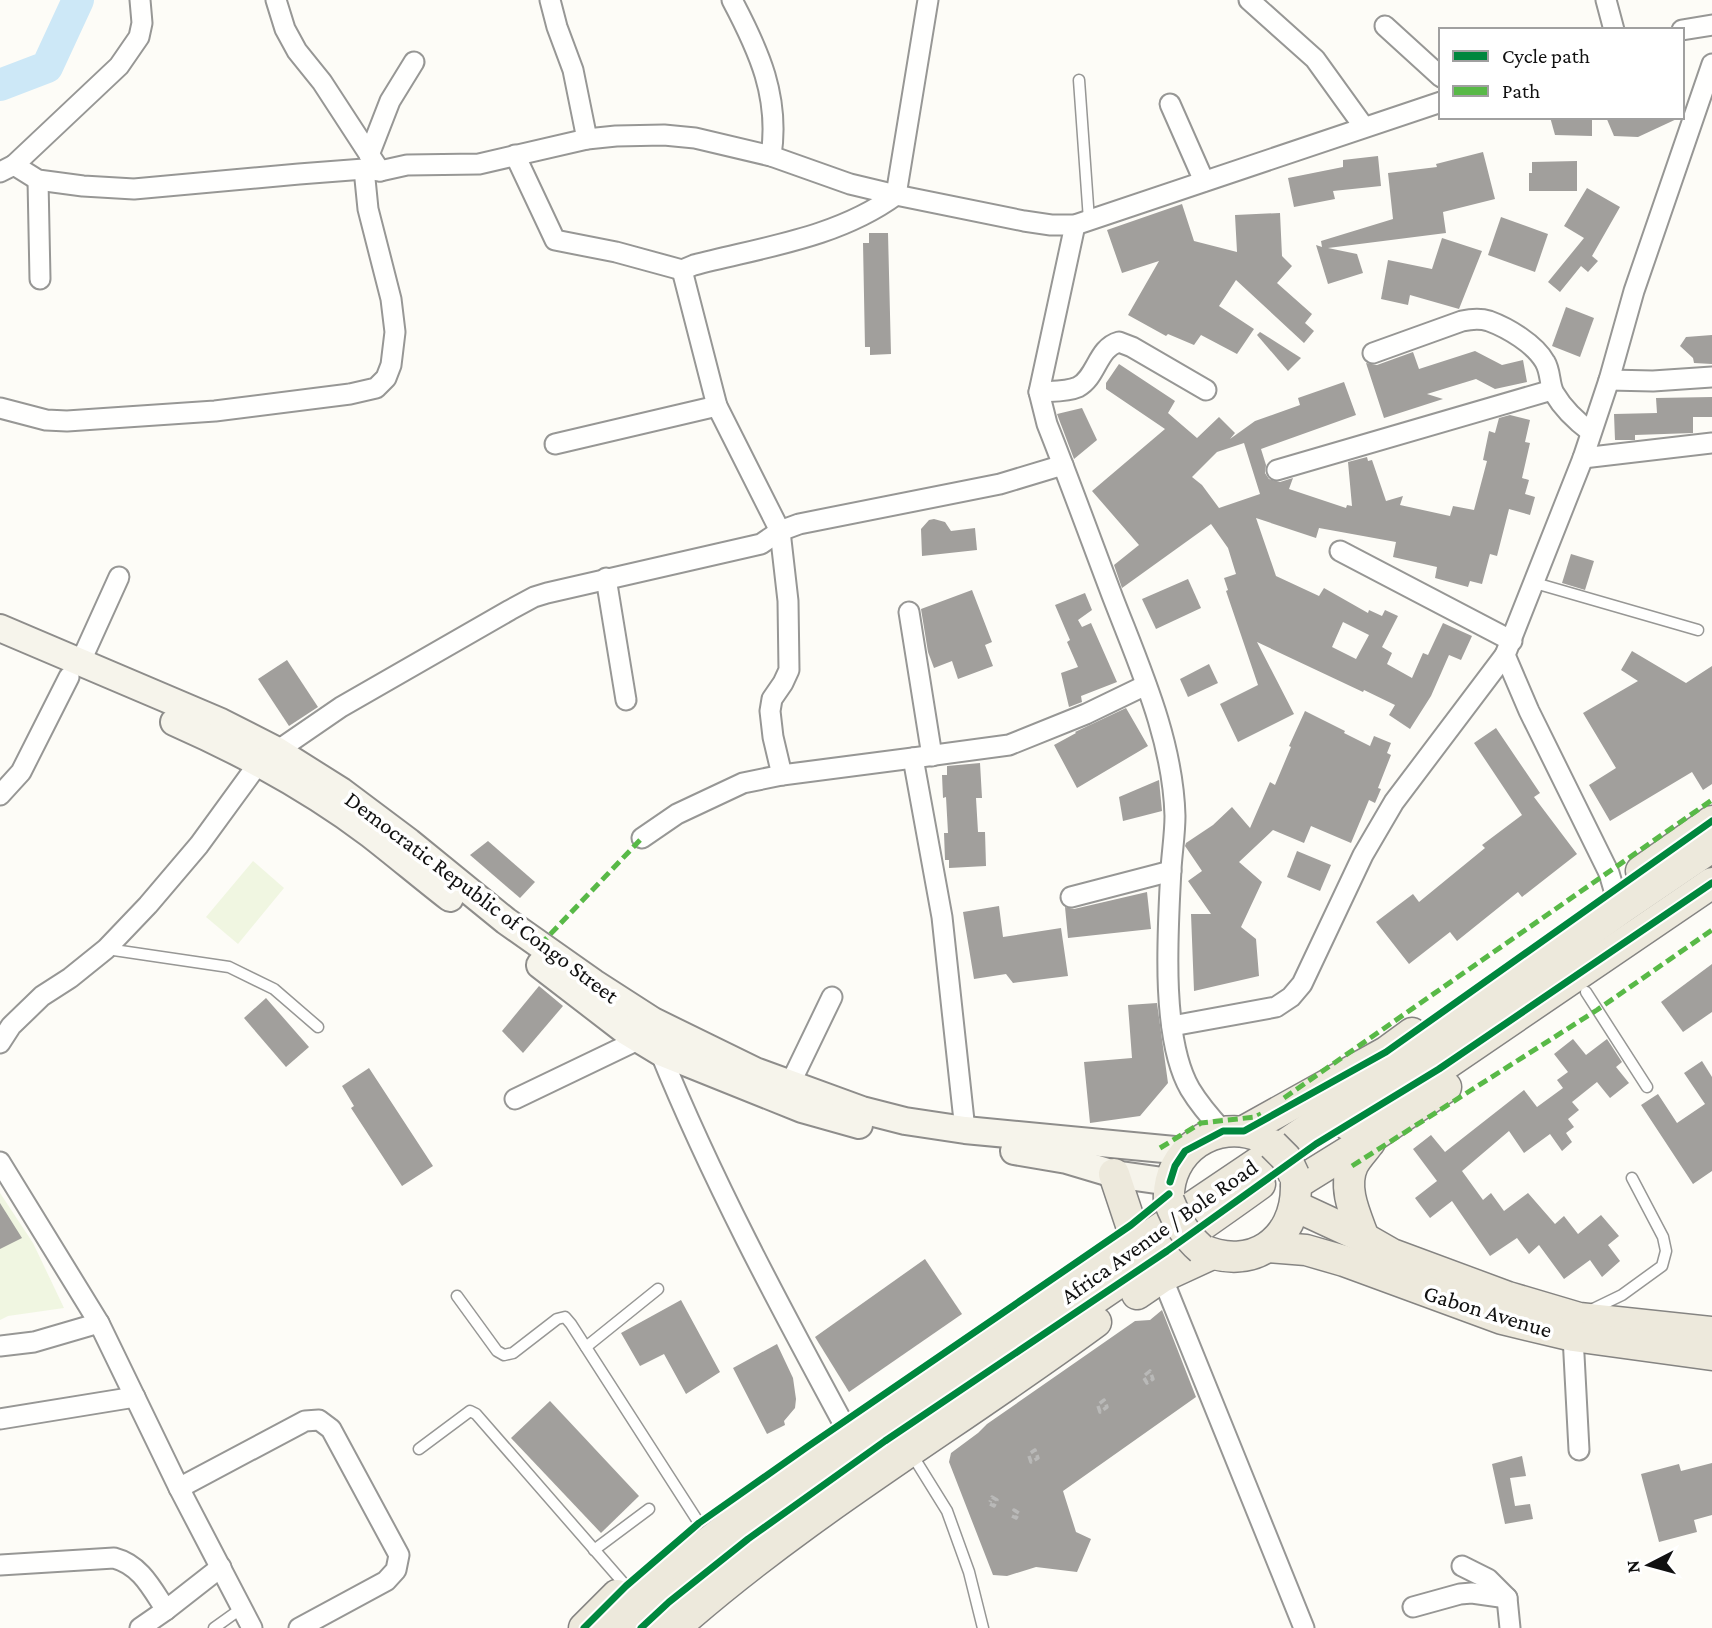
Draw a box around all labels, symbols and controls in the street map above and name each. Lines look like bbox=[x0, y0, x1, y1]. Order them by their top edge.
legend bbox=[1439, 28, 1684, 119]
text: Cycle path bbox=[1502, 44, 1590, 68]
text: Path bbox=[1502, 79, 1540, 103]
street label: Democratic Republic of Congo Street bbox=[340, 786, 624, 1009]
street label: Africa Avenue / Bole Road bbox=[1056, 1153, 1262, 1309]
street label: Gabon Avenue bbox=[1421, 1279, 1555, 1343]
north arrow bbox=[1614, 1530, 1684, 1600]
text: N bbox=[1621, 1559, 1644, 1574]

